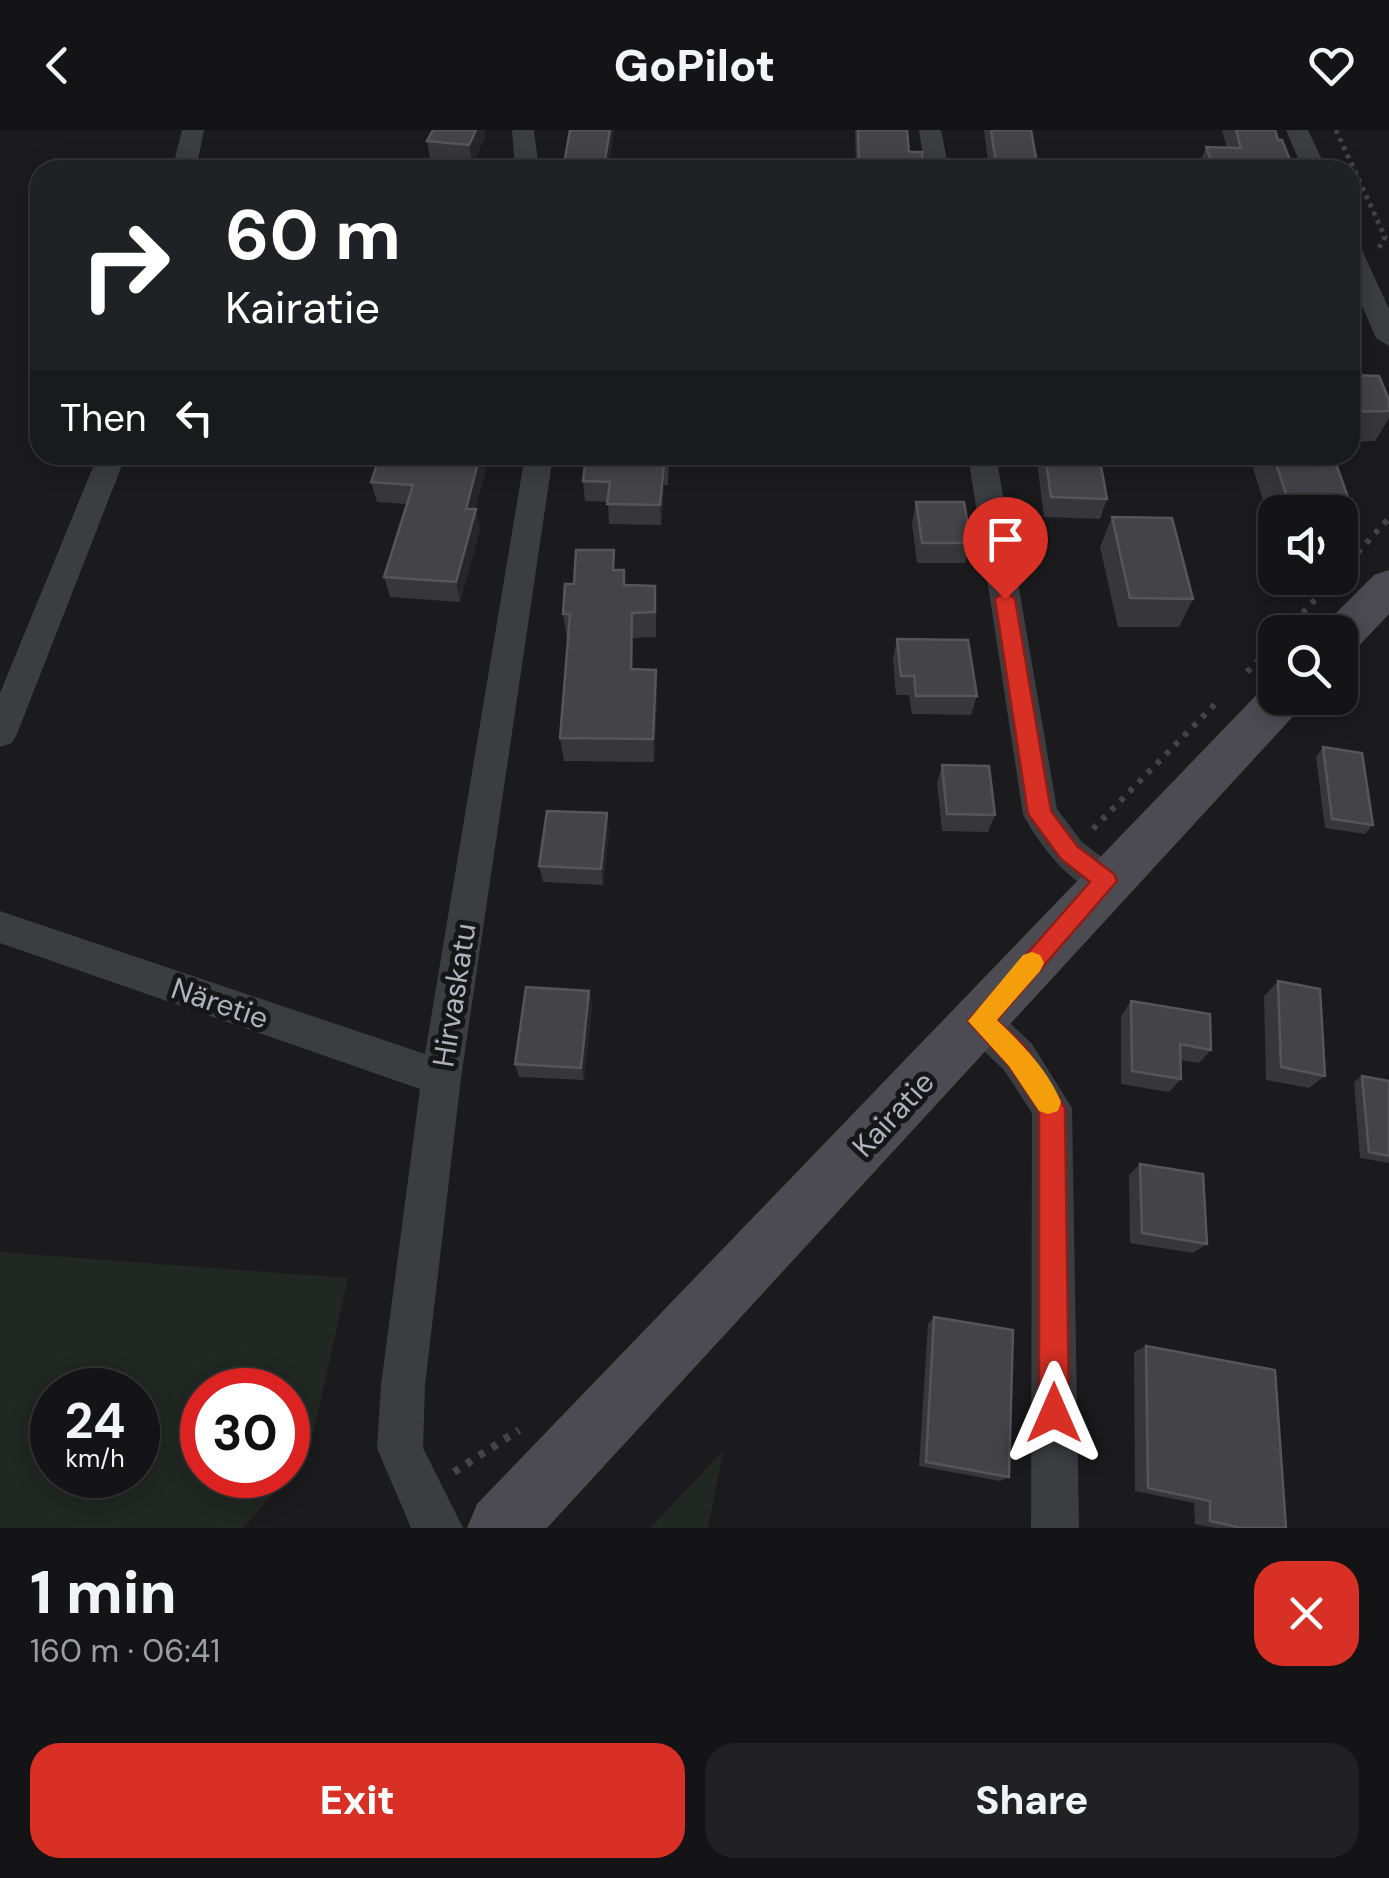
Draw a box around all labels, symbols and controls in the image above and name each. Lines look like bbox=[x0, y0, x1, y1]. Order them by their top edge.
text: GoPilot bbox=[614, 36, 775, 95]
icon: back bbox=[30, 38, 85, 93]
icon: heart bbox=[1304, 38, 1359, 93]
text: 60 m bbox=[225, 190, 401, 281]
icon: right bbox=[60, 200, 190, 330]
text: Kairatie bbox=[225, 278, 380, 337]
icon: left bbox=[167, 390, 222, 445]
text: Then bbox=[60, 393, 147, 443]
map controls bbox=[1258, 495, 1358, 715]
button: sound bbox=[1258, 495, 1358, 595]
pin bbox=[963, 497, 1048, 600]
icon: arrive bbox=[978, 512, 1033, 567]
button: search bbox=[1258, 615, 1358, 715]
street label: Hirvaskatu bbox=[423, 920, 485, 1070]
street label: Näretie bbox=[166, 968, 274, 1038]
street label: Kairatie bbox=[843, 1063, 943, 1165]
position arrow bbox=[1002, 1361, 1106, 1465]
speed limit sign: 30 bbox=[180, 1368, 310, 1498]
text: 24 bbox=[65, 1388, 126, 1454]
text: km/h bbox=[65, 1442, 125, 1475]
text: 1 min bbox=[30, 1553, 177, 1632]
button: close bbox=[1254, 1561, 1359, 1666]
text: 160 m · 06:41 bbox=[30, 1630, 220, 1672]
button: Exit bbox=[30, 1743, 685, 1858]
button: Share bbox=[705, 1743, 1359, 1858]

